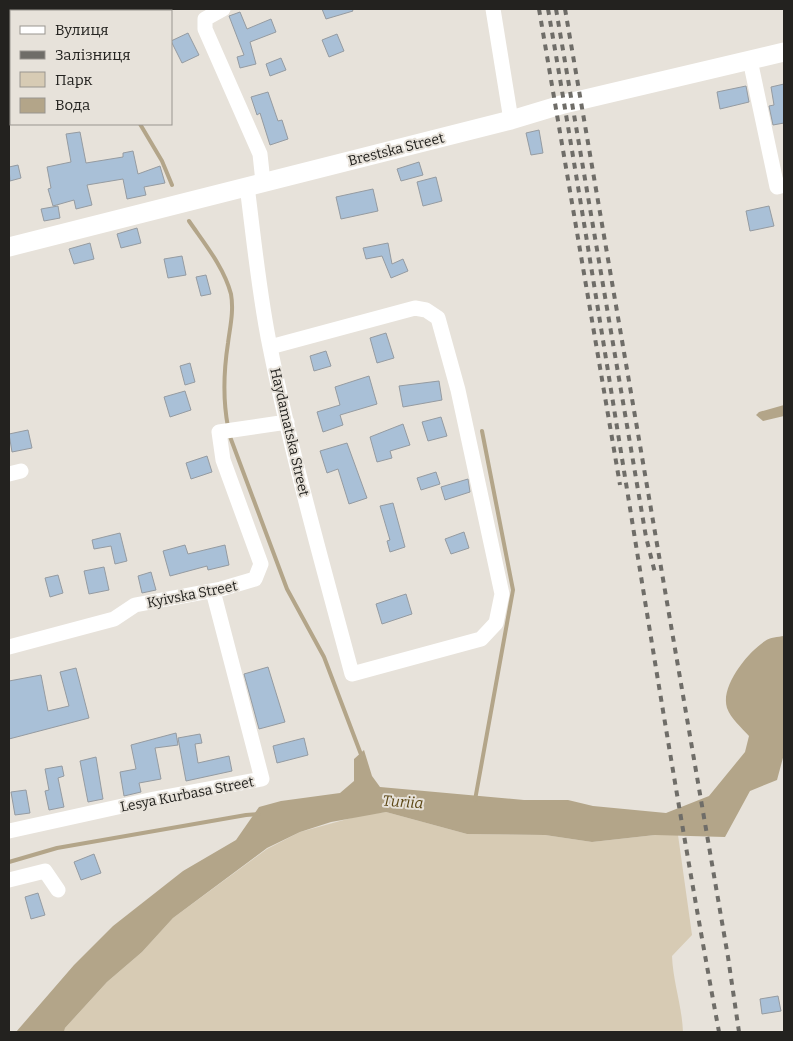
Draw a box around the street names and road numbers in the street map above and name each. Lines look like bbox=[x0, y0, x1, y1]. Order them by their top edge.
street label: Brestska Street bbox=[346, 129, 446, 170]
street label: Haydamatska Street bbox=[266, 366, 313, 498]
street label: Kyivska Street bbox=[145, 577, 239, 612]
street label: Lesya Kurbasa Street bbox=[119, 773, 255, 816]

